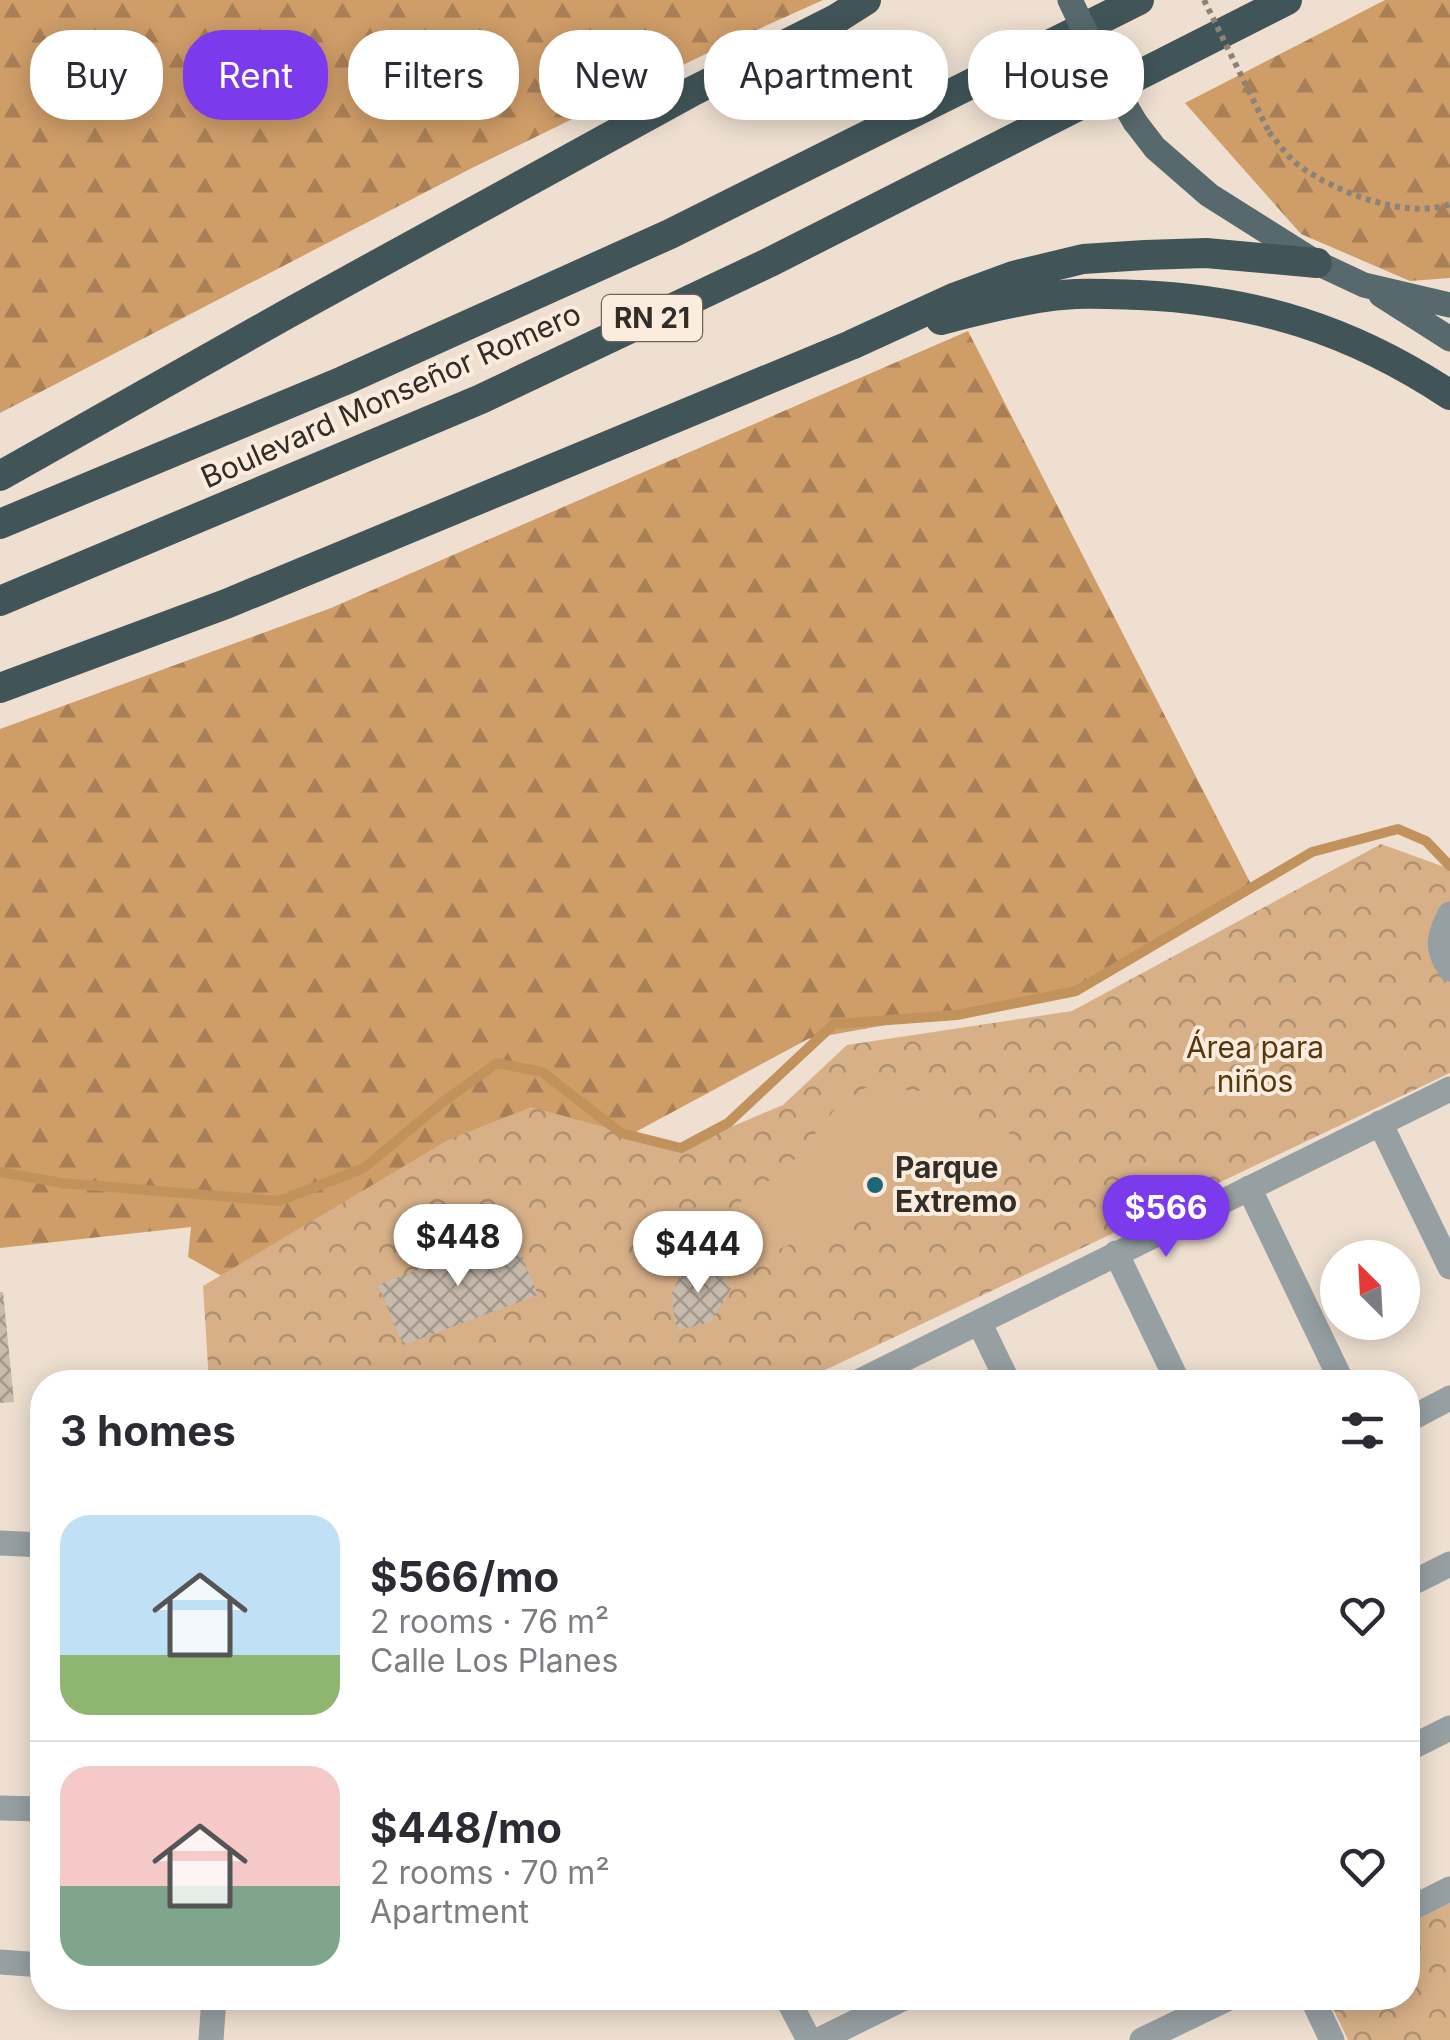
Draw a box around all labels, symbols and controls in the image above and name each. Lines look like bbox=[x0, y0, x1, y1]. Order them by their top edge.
chip: Buy bbox=[30, 30, 163, 120]
chip: Rent bbox=[183, 30, 328, 120]
chip: Filters bbox=[348, 30, 519, 120]
chip: New bbox=[539, 30, 684, 120]
chip: Apartment bbox=[704, 30, 948, 120]
chip: House bbox=[968, 30, 1144, 120]
street label: Boulevard Monseñor Romero bbox=[195, 295, 586, 495]
road number: RN 21 bbox=[602, 295, 702, 341]
park label: Área para niños bbox=[1186, 1029, 1324, 1099]
place label: Parque Extremo bbox=[895, 1149, 1017, 1219]
marker: Parque Extremo bbox=[864, 1174, 886, 1196]
pin: $566 bbox=[1107, 1175, 1225, 1260]
text: $566 bbox=[1125, 1188, 1207, 1227]
pin: $448 bbox=[399, 1204, 517, 1289]
pin: $444 bbox=[639, 1211, 757, 1296]
text: $448 bbox=[415, 1217, 501, 1256]
text: $444 bbox=[655, 1224, 741, 1263]
north arrow bbox=[1320, 1240, 1420, 1340]
map controls bbox=[1320, 1240, 1420, 1340]
icon: filters bbox=[1335, 1403, 1390, 1458]
text: 3 homes bbox=[60, 1405, 236, 1456]
text: $566/mo bbox=[370, 1551, 559, 1602]
icon: home bbox=[140, 1555, 260, 1675]
icon: heart bbox=[1335, 1588, 1390, 1643]
text: 2 rooms · 76 m² bbox=[370, 1602, 609, 1641]
text: Calle Los Planes bbox=[370, 1641, 618, 1680]
text: $448/mo bbox=[370, 1802, 562, 1853]
icon: home bbox=[140, 1806, 260, 1926]
icon: heart bbox=[1335, 1839, 1390, 1894]
text: 2 rooms · 70 m² bbox=[370, 1853, 610, 1892]
text: Apartment bbox=[370, 1892, 529, 1931]

